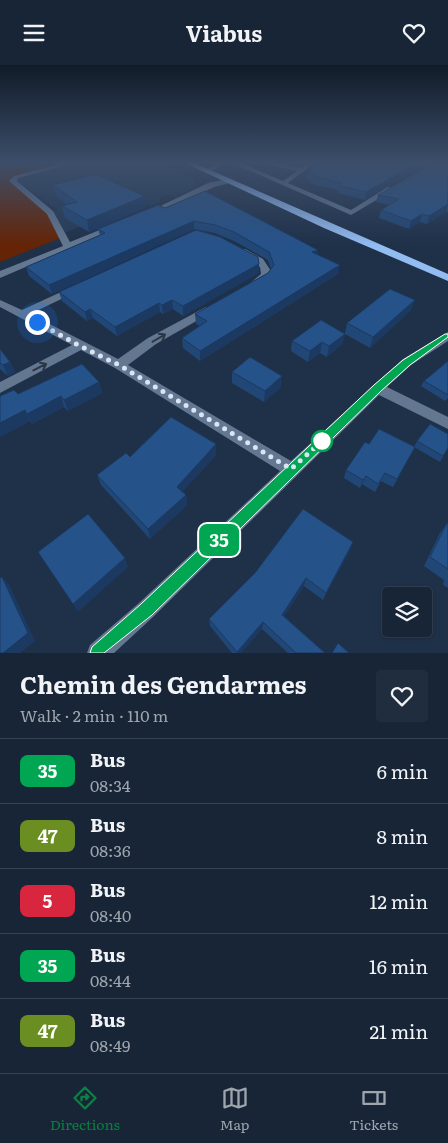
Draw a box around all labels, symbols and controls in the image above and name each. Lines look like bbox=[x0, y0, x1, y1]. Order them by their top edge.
text: Viabus bbox=[186, 16, 262, 49]
icon: menu bbox=[20, 19, 48, 47]
icon: heart bbox=[400, 19, 428, 47]
your location bbox=[25, 310, 50, 335]
one-way arrow bbox=[151, 332, 165, 342]
one-way arrow bbox=[32, 362, 47, 371]
unlabelled marker bbox=[311, 430, 333, 452]
line badge: 35 bbox=[196, 524, 242, 556]
text: 35 bbox=[209, 526, 229, 553]
map controls bbox=[382, 587, 432, 637]
button: layers bbox=[382, 587, 432, 637]
text: Chemin des Gendarmes bbox=[20, 666, 307, 701]
button: heart bbox=[376, 670, 428, 722]
text: Walk · 2 min · 110 m bbox=[20, 703, 168, 727]
text: Bus bbox=[90, 745, 125, 773]
text: 35 bbox=[38, 757, 57, 784]
text: 6 min bbox=[377, 757, 428, 785]
text: 08:34 bbox=[90, 773, 131, 797]
text: Bus bbox=[90, 810, 125, 838]
text: 47 bbox=[38, 822, 57, 849]
text: 8 min bbox=[376, 822, 428, 850]
text: 08:36 bbox=[90, 838, 131, 862]
text: Bus bbox=[90, 875, 125, 903]
text: 5 bbox=[43, 887, 52, 914]
text: 12 min bbox=[369, 887, 428, 915]
text: 08:40 bbox=[90, 903, 131, 927]
text: Bus bbox=[90, 940, 125, 968]
text: 35 bbox=[38, 952, 57, 979]
text: 16 min bbox=[369, 952, 428, 980]
text: 08:44 bbox=[90, 968, 131, 992]
text: Bus bbox=[90, 1005, 125, 1033]
text: 47 bbox=[38, 1017, 57, 1044]
text: 21 min bbox=[369, 1017, 428, 1045]
text: 08:49 bbox=[90, 1033, 130, 1057]
tab: Directions bbox=[50, 1084, 120, 1134]
tab: Map bbox=[220, 1084, 249, 1134]
tab: Tickets bbox=[349, 1084, 398, 1134]

